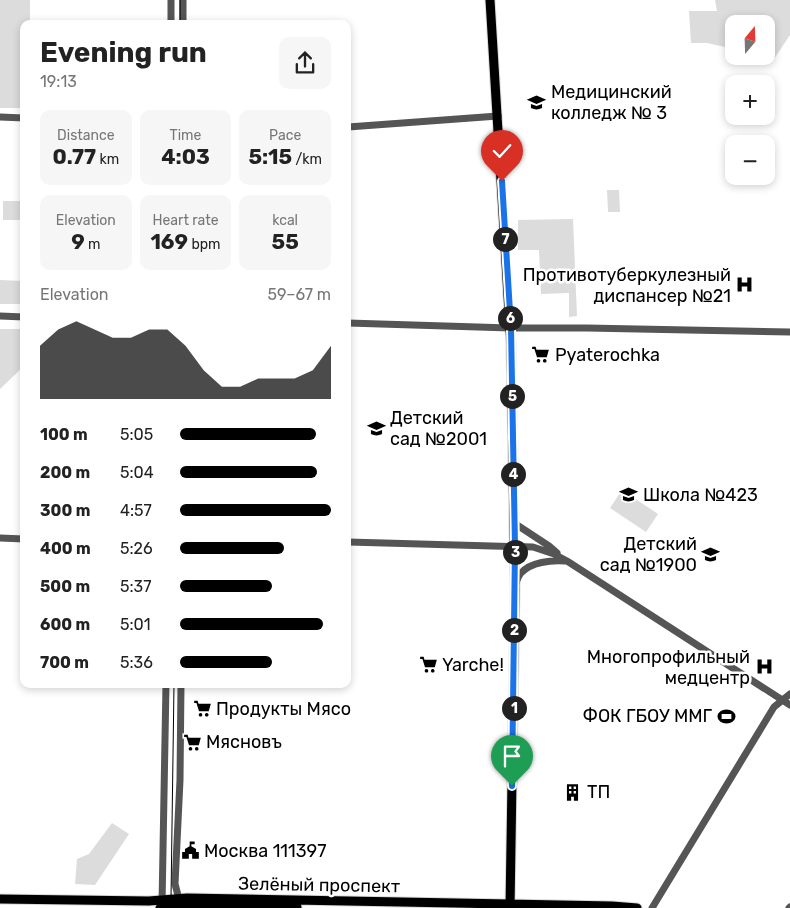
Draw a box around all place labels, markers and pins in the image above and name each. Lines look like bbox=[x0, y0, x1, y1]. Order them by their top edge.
place label: Медицинский колледж № 3 bbox=[551, 81, 672, 124]
school or university icon: Медицинский колледж № 3 bbox=[527, 92, 547, 112]
pin bbox=[481, 130, 523, 181]
pin: 7 bbox=[492, 226, 518, 252]
place label: Противотуберкулезный диспансер №21 bbox=[523, 264, 731, 307]
hospital icon: Противотуберкулезный диспансер №21 bbox=[735, 275, 755, 295]
pin: 6 bbox=[498, 306, 522, 330]
place label: Pyaterochka bbox=[555, 344, 660, 366]
supermarket icon: Pyaterochka bbox=[531, 345, 551, 365]
pin: 5 bbox=[500, 384, 524, 408]
place label: Детский сад №2001 bbox=[390, 407, 487, 450]
school or university icon: Детский сад №2001 bbox=[366, 418, 386, 438]
pin: 4 bbox=[500, 462, 526, 486]
place label: Школа №423 bbox=[643, 484, 758, 506]
school or university icon: Школа №423 bbox=[619, 485, 639, 505]
place label: Детский сад №1900 bbox=[600, 533, 697, 576]
pin: 3 bbox=[502, 540, 528, 564]
school or university icon: Детский сад №1900 bbox=[701, 544, 721, 564]
pin: 2 bbox=[502, 618, 526, 642]
place label: Многопрофильный медцентр bbox=[587, 646, 750, 689]
place label: Yarche! bbox=[442, 654, 504, 676]
supermarket icon: Yarche! bbox=[418, 655, 438, 675]
hospital icon: Многопрофильный медцентр bbox=[754, 657, 774, 677]
pin: 1 bbox=[502, 696, 526, 720]
place label: Продукты Мясо bbox=[216, 698, 351, 720]
supermarket icon: Продукты Мясо bbox=[192, 699, 212, 719]
place label: ФОК ГБОУ ММГ bbox=[582, 705, 713, 727]
sports icon: ФОК ГБОУ ММГ bbox=[716, 706, 736, 726]
place label: Мясновъ bbox=[206, 731, 282, 753]
supermarket icon: Мясновъ bbox=[182, 732, 202, 752]
pin bbox=[491, 735, 533, 786]
place label: ТП bbox=[587, 781, 610, 803]
building icon: ТП bbox=[563, 782, 583, 802]
place label: Москва 111397 bbox=[204, 840, 327, 862]
public building icon: Москва 111397 bbox=[180, 841, 200, 861]

